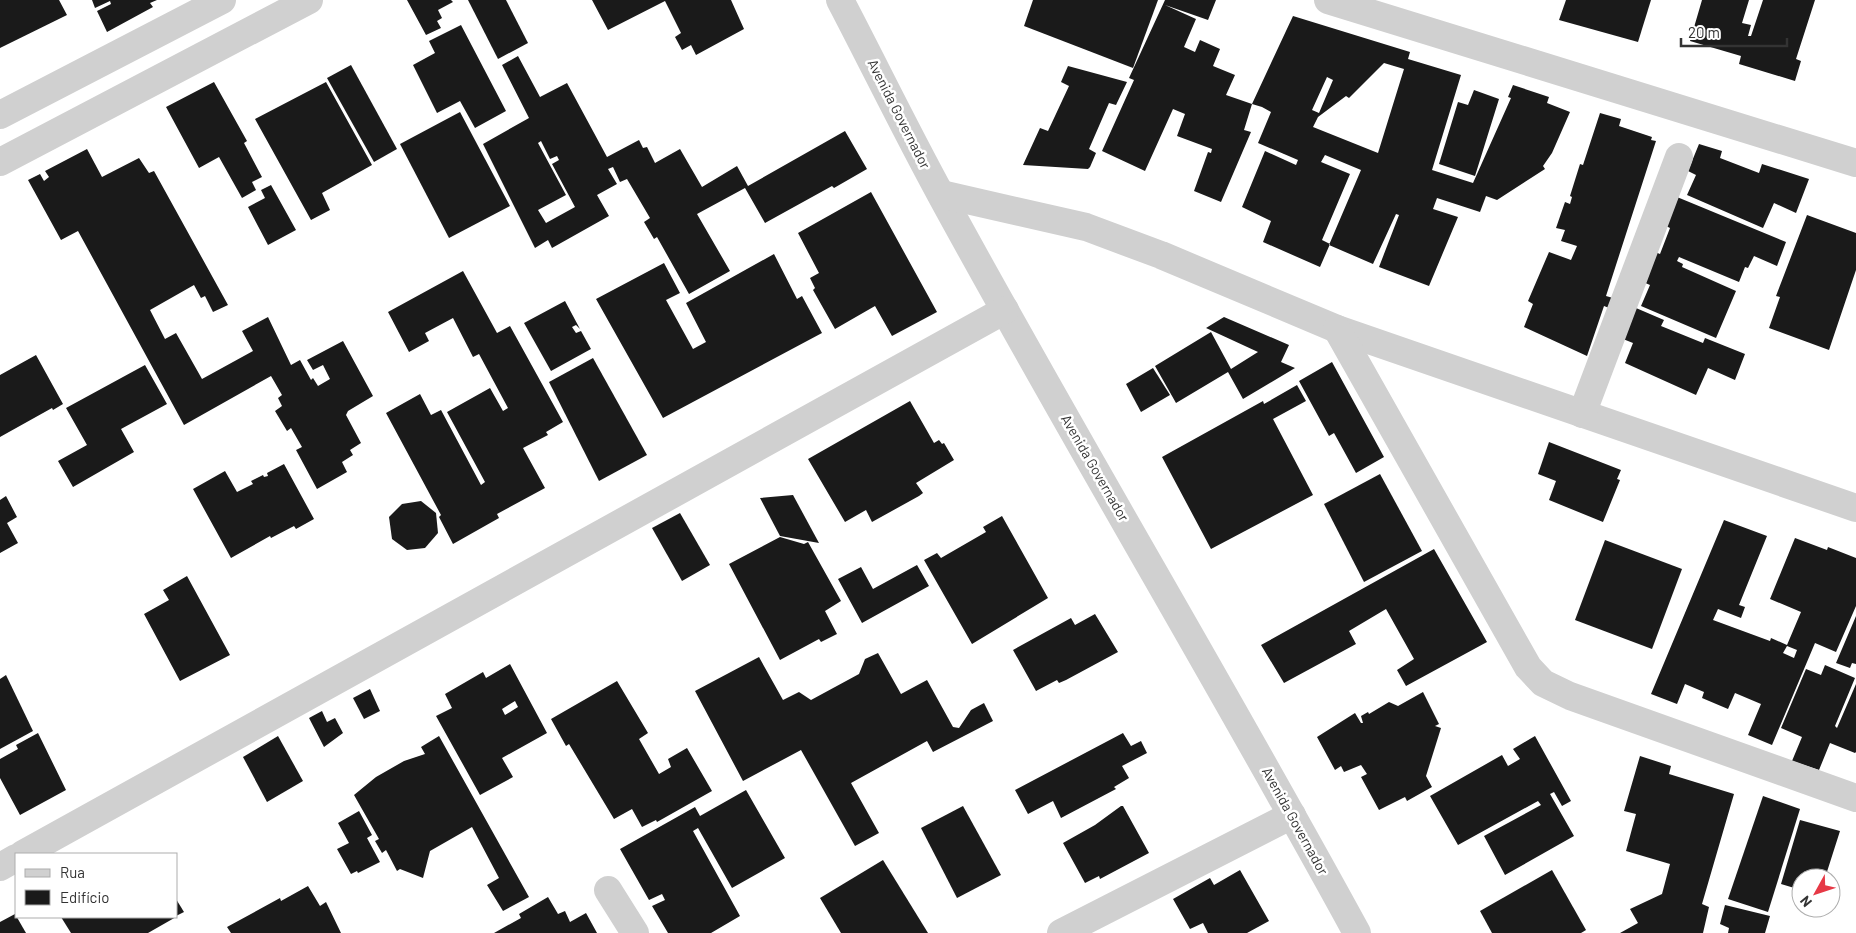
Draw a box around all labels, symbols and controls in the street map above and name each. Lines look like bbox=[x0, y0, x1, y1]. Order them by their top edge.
scale bar bbox=[1681, 15, 1787, 47]
text: 20 m bbox=[1688, 23, 1720, 41]
street label: Avenida Governador bbox=[864, 56, 934, 171]
street label: Avenida Governador bbox=[1058, 411, 1133, 524]
street label: Avenida Governador bbox=[1259, 764, 1332, 878]
legend bbox=[15, 853, 178, 918]
text: Rua bbox=[60, 863, 85, 881]
north arrow bbox=[1791, 868, 1841, 918]
text: Edifício bbox=[60, 888, 109, 906]
text: N bbox=[1796, 893, 1815, 911]

